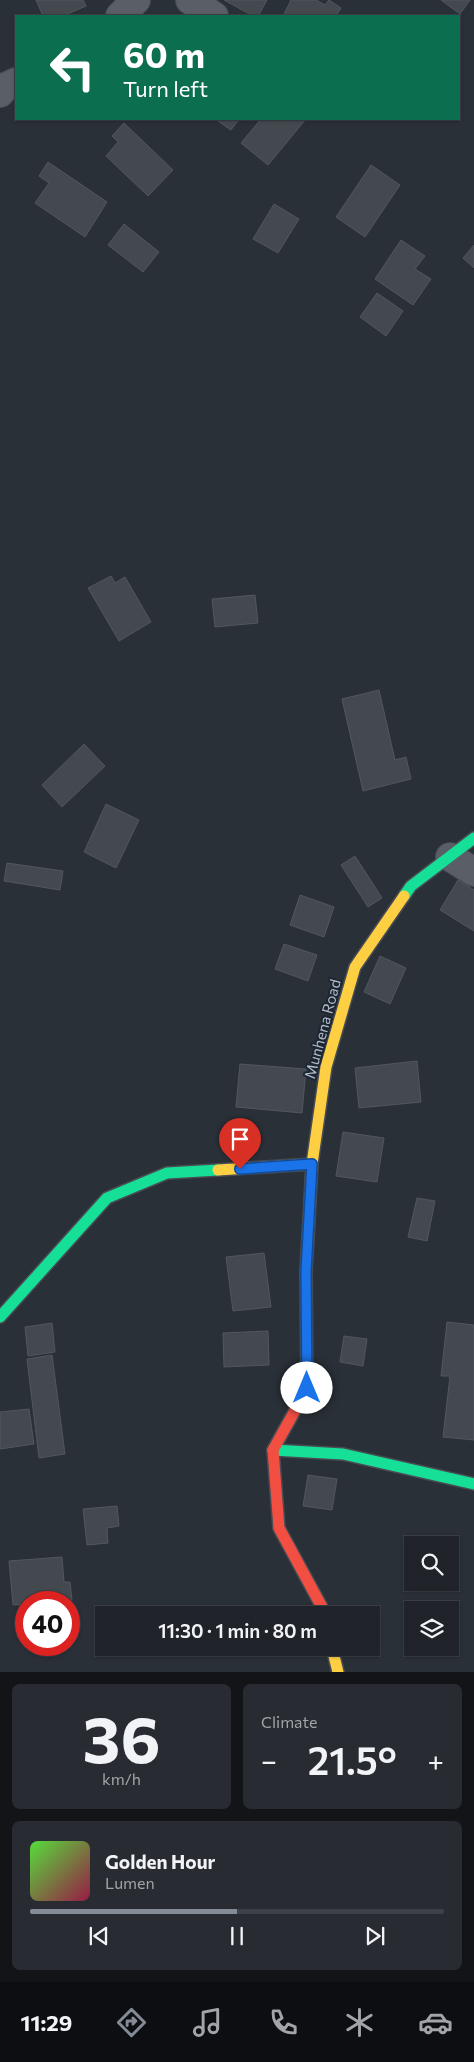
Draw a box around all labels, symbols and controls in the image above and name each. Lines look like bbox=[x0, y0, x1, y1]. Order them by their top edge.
text: 60 m bbox=[123, 32, 205, 75]
icon: left bbox=[40, 35, 105, 100]
text: Turn left bbox=[123, 75, 208, 102]
street label: Munhena Road bbox=[300, 977, 344, 1080]
pin bbox=[219, 1118, 261, 1169]
icon: arrive bbox=[226, 1125, 254, 1153]
position arrow bbox=[280, 1361, 332, 1413]
map controls bbox=[404, 1536, 459, 1656]
button: search bbox=[404, 1536, 459, 1591]
speed limit sign: 40 bbox=[15, 1591, 80, 1656]
button: layers bbox=[404, 1601, 459, 1656]
text: 11:30 · 1 min · 80 m bbox=[158, 1619, 317, 1642]
text: 36 bbox=[83, 1697, 160, 1776]
text: Climate bbox=[261, 1712, 317, 1731]
text: 21.5° bbox=[308, 1736, 397, 1783]
text: − bbox=[261, 1743, 277, 1777]
text: + bbox=[428, 1743, 444, 1777]
text: km/h bbox=[102, 1769, 141, 1788]
text: Golden Hour bbox=[105, 1850, 215, 1873]
text: Lumen bbox=[105, 1873, 155, 1892]
icon: previous bbox=[85, 1922, 113, 1950]
icon: pause bbox=[223, 1922, 251, 1950]
icon: next bbox=[361, 1922, 389, 1950]
icon: directions bbox=[114, 2005, 149, 2040]
icon: music bbox=[190, 2005, 225, 2040]
icon: phone bbox=[266, 2005, 301, 2040]
icon: climate bbox=[342, 2005, 377, 2040]
icon: car bbox=[418, 2005, 453, 2040]
text: 11:29 bbox=[21, 2009, 72, 2036]

